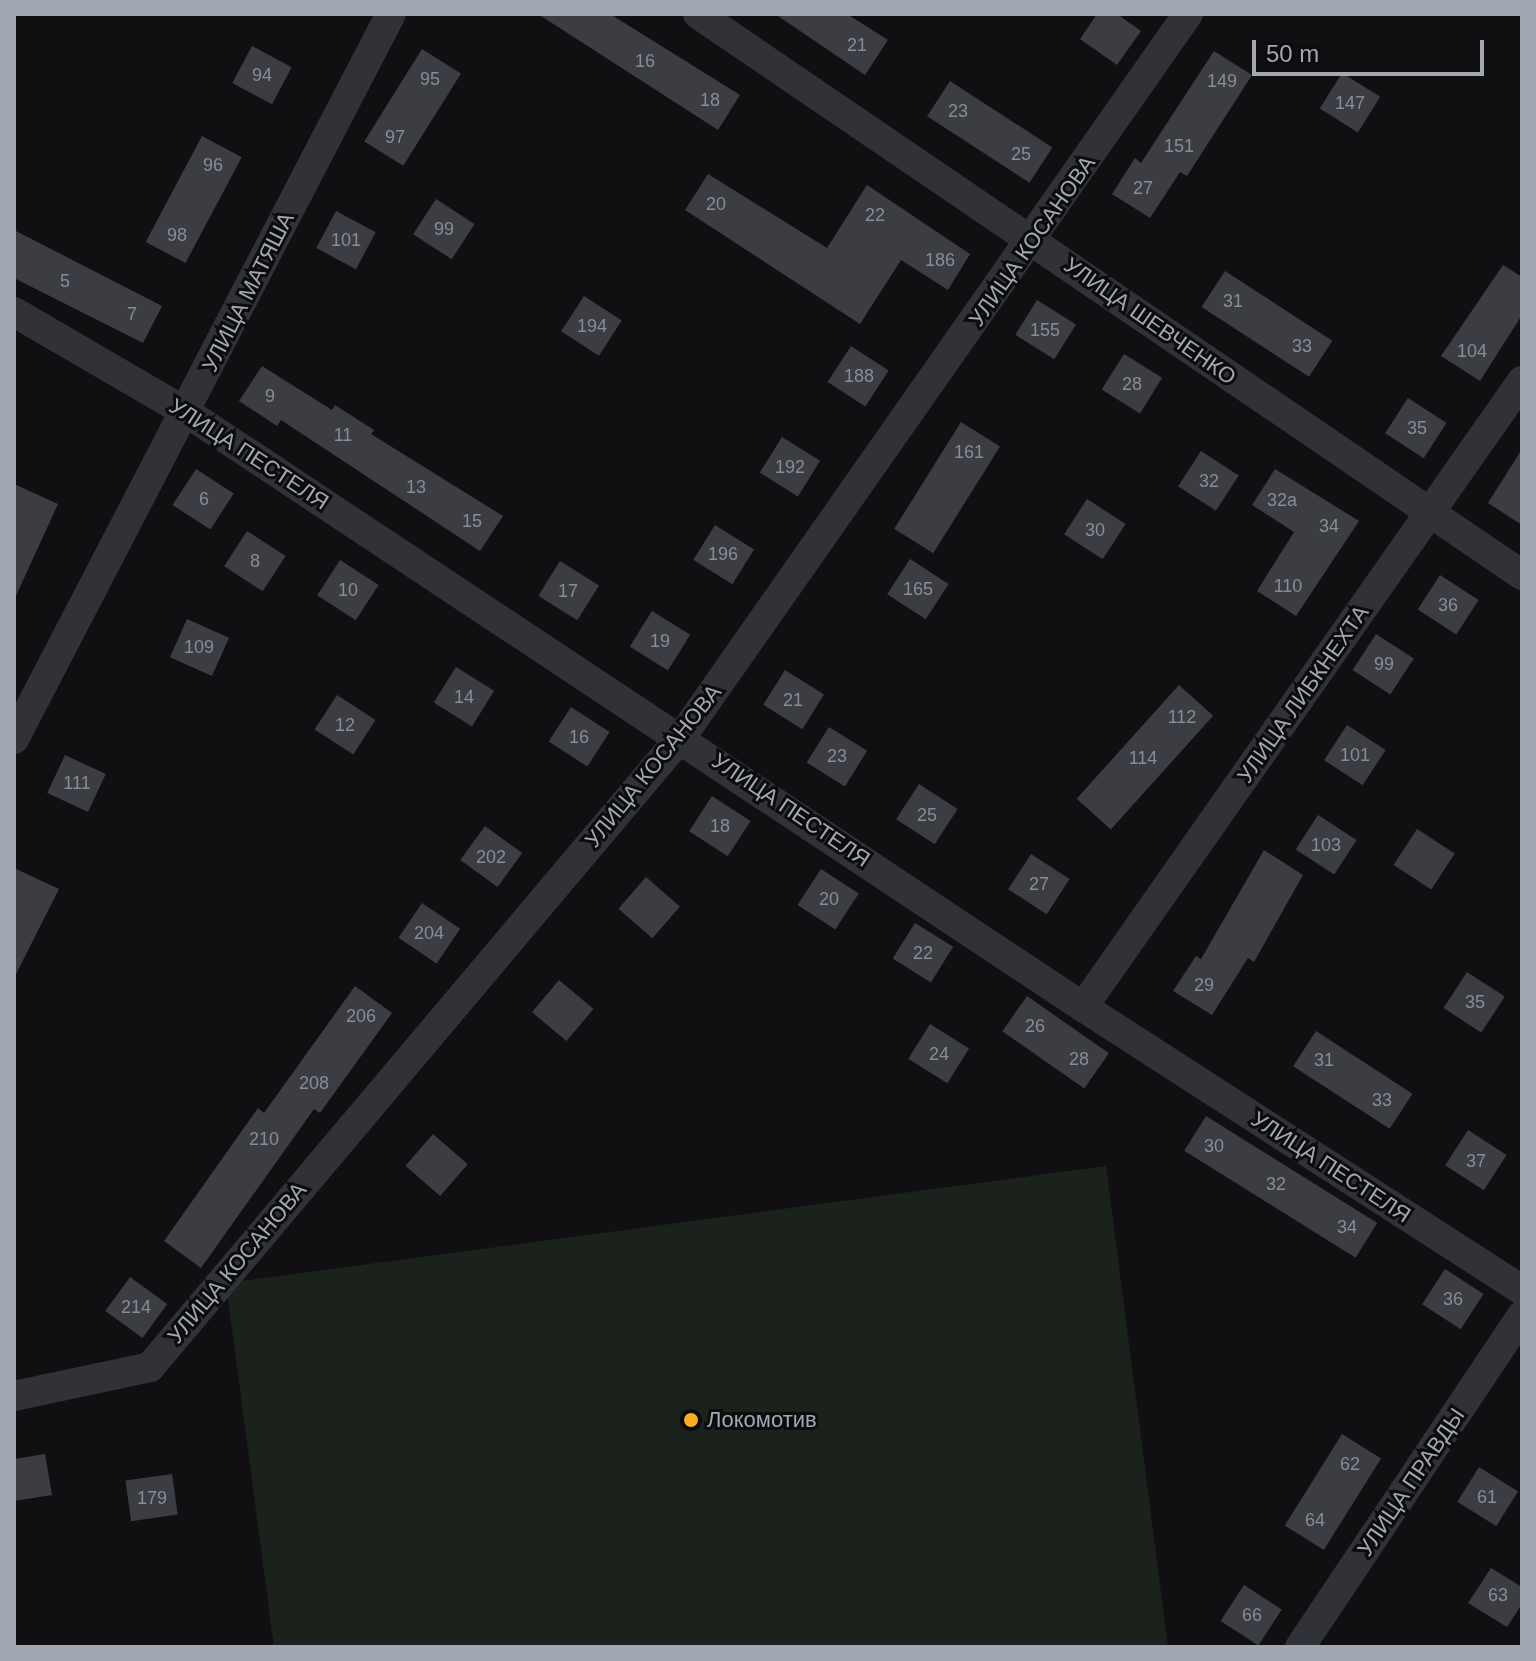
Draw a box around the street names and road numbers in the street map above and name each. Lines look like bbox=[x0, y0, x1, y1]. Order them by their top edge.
street label: УЛИЦА КОСАНОВА bbox=[963, 151, 1101, 331]
street label: УЛИЦА МАТЯША bbox=[196, 208, 300, 376]
street label: УЛИЦА ШЕВЧЕНКО bbox=[1059, 252, 1241, 390]
street label: УЛИЦА ПЕСТЕЛЯ bbox=[164, 393, 334, 515]
street label: УЛИЦА ЛИБКНЕХТА bbox=[1232, 600, 1374, 788]
street label: УЛИЦА КОСАНОВА bbox=[579, 679, 727, 853]
street label: УЛИЦА ПЕСТЕЛЯ bbox=[707, 747, 875, 873]
street label: УЛИЦА ПЕСТЕЛЯ bbox=[1246, 1106, 1416, 1228]
street label: УЛИЦА КОСАНОВА bbox=[162, 1177, 312, 1349]
street label: УЛИЦА ПРАВДЫ bbox=[1352, 1403, 1470, 1561]

